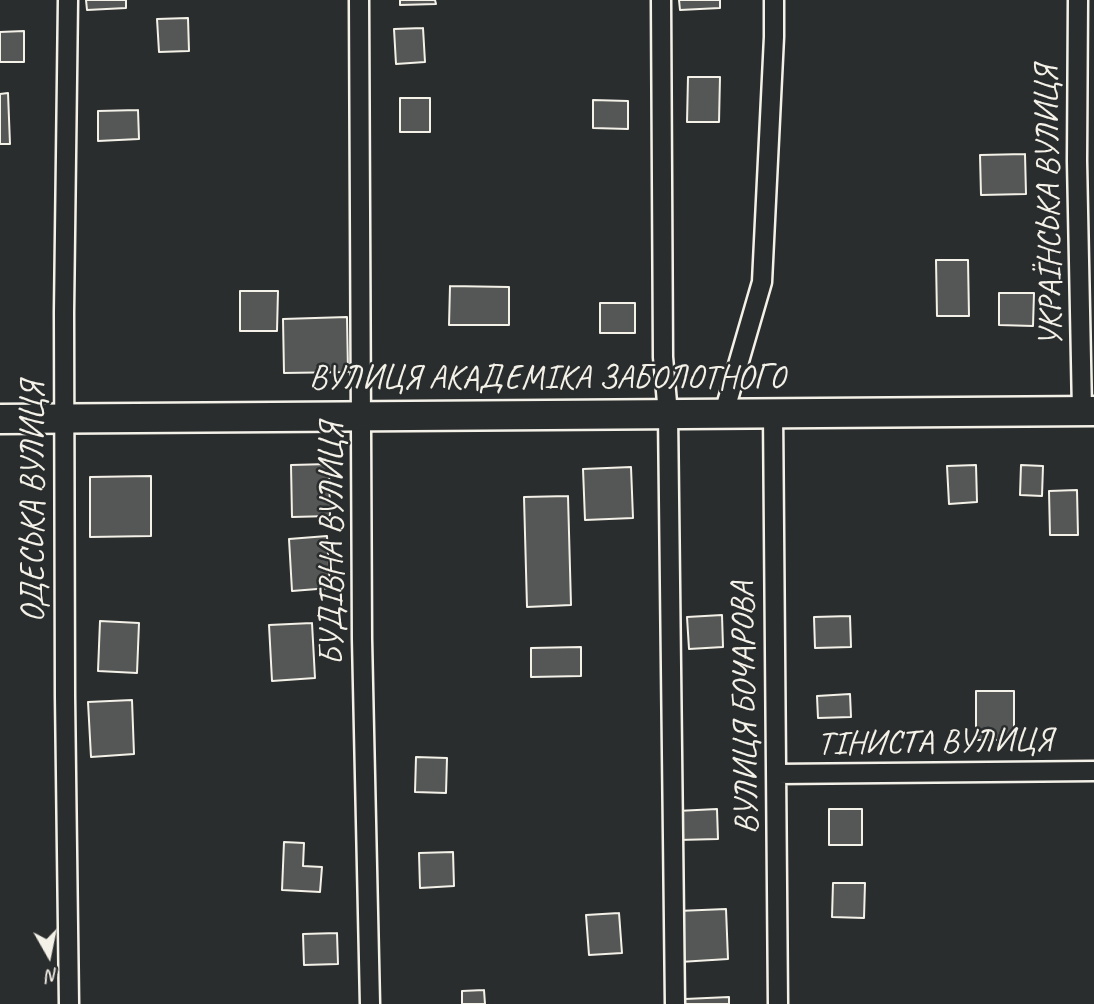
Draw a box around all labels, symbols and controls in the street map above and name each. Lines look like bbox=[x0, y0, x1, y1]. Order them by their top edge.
street label: УКРАЇНСЬКА ВУЛИЦЯ bbox=[1028, 65, 1072, 347]
street label: ВУЛИЦЯ АКАДЕМІКА ЗАБОЛОТНОГО bbox=[309, 359, 785, 399]
street label: ОДЕСЬКА ВУЛИЦЯ bbox=[14, 382, 54, 622]
street label: БУДІВНА ВУЛИЦЯ bbox=[313, 423, 353, 665]
street label: ВУЛИЦЯ БОЧАРОВА bbox=[724, 582, 768, 834]
street label: ТІНИСТА ВУЛИЦЯ bbox=[817, 721, 1053, 765]
north arrow bbox=[14, 920, 84, 990]
text: N bbox=[45, 963, 60, 989]

